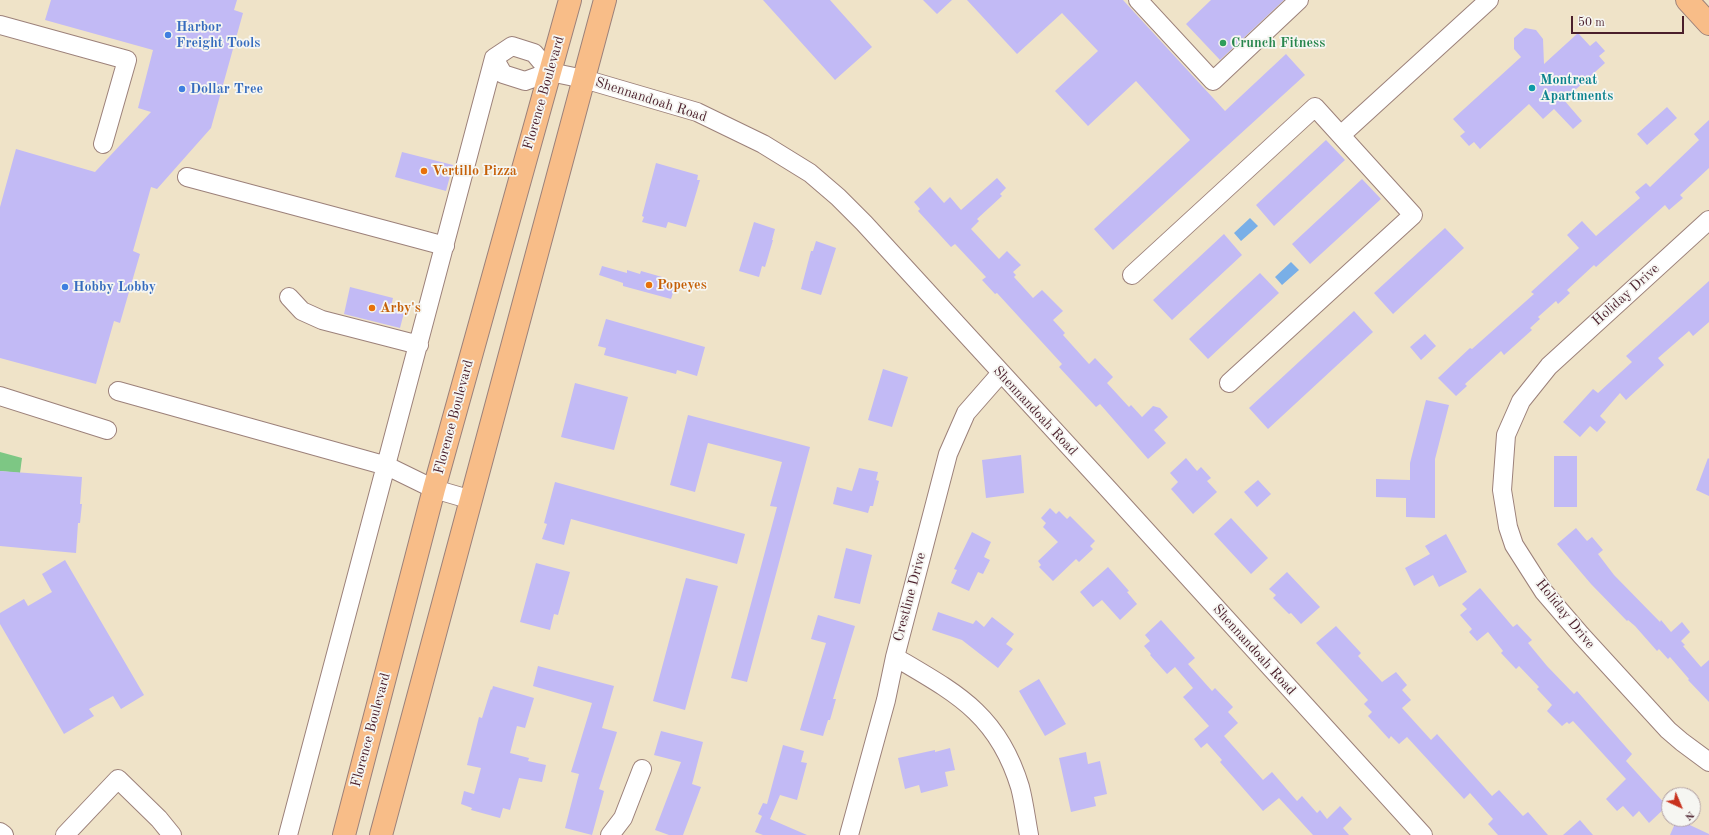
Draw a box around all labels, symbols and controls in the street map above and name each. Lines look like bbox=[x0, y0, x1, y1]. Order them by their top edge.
scale bar bbox=[1573, 8, 1686, 34]
text: 50 m bbox=[1578, 17, 1605, 29]
place label: Harbor Freight Tools bbox=[176, 19, 260, 52]
marker: Harbor Freight Tools bbox=[163, 30, 173, 40]
street label: Florence Boulevard bbox=[520, 34, 568, 152]
place label: Crunch Fitness bbox=[1231, 35, 1325, 51]
marker: Crunch Fitness bbox=[1218, 38, 1228, 48]
place label: Montreat Apartments bbox=[1540, 72, 1613, 104]
street label: Shennandoah Road bbox=[593, 74, 709, 126]
place label: Dollar Tree bbox=[190, 81, 263, 97]
marker: Montreat Apartments bbox=[1527, 83, 1537, 93]
marker: Dollar Tree bbox=[177, 84, 187, 94]
place label: Vertillo Pizza bbox=[432, 163, 517, 179]
marker: Vertillo Pizza bbox=[419, 166, 429, 176]
street label: Holiday Drive bbox=[1589, 260, 1663, 330]
place label: Popeyes bbox=[657, 277, 707, 293]
place label: Hobby Lobby bbox=[73, 279, 156, 295]
marker: Popeyes bbox=[644, 280, 654, 290]
marker: Hobby Lobby bbox=[60, 282, 70, 292]
place label: Arby's bbox=[380, 300, 421, 316]
marker: Arby's bbox=[367, 303, 377, 313]
street label: Florence Boulevard bbox=[431, 358, 477, 476]
street label: Shennandoah Road bbox=[989, 363, 1081, 459]
street label: Crestline Drive bbox=[890, 551, 930, 643]
street label: Holiday Drive bbox=[1532, 576, 1598, 652]
street label: Shennandoah Road bbox=[1209, 601, 1299, 699]
street label: Florence Boulevard bbox=[348, 671, 394, 789]
north arrow bbox=[1661, 787, 1701, 827]
text: N bbox=[1682, 808, 1696, 822]

